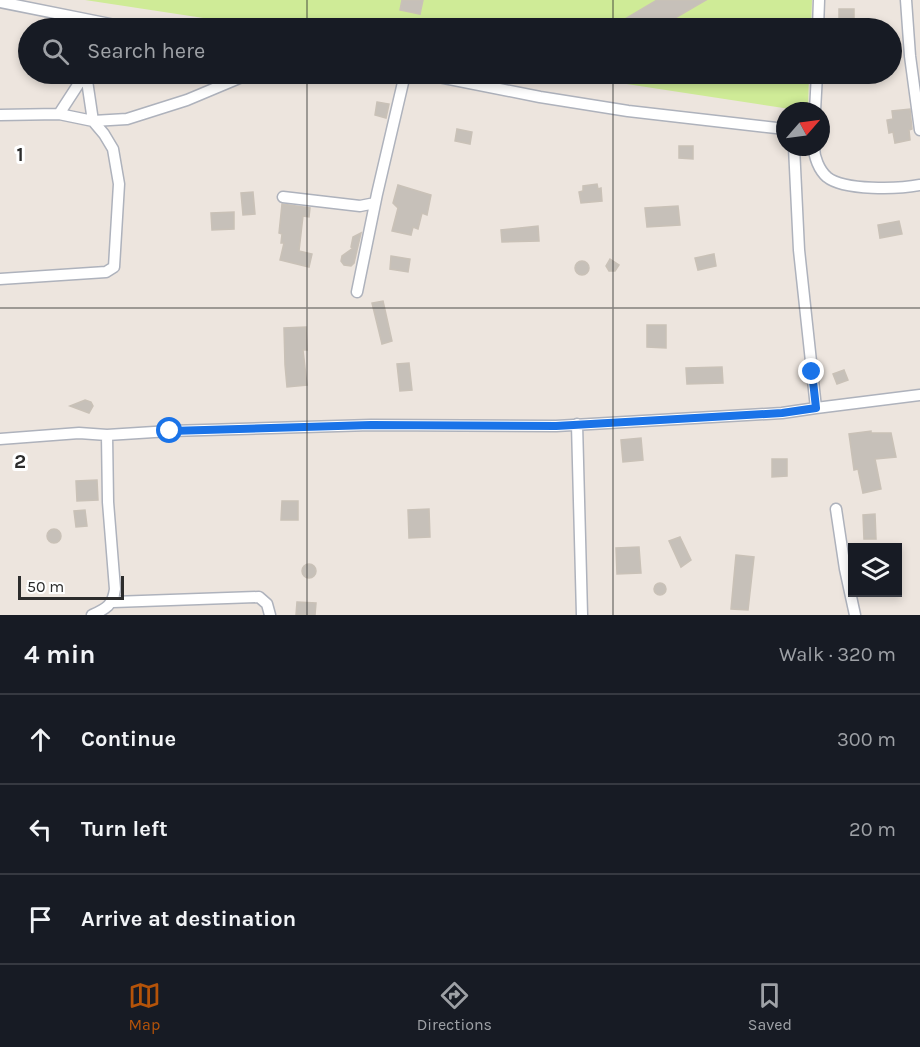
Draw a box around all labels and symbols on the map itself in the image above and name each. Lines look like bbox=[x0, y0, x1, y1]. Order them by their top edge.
north arrow bbox=[776, 102, 830, 156]
text: 1 bbox=[16, 143, 24, 166]
route end bbox=[798, 358, 824, 384]
route start bbox=[156, 417, 182, 443]
text: 2 bbox=[14, 450, 26, 473]
scale bar bbox=[18, 573, 124, 600]

